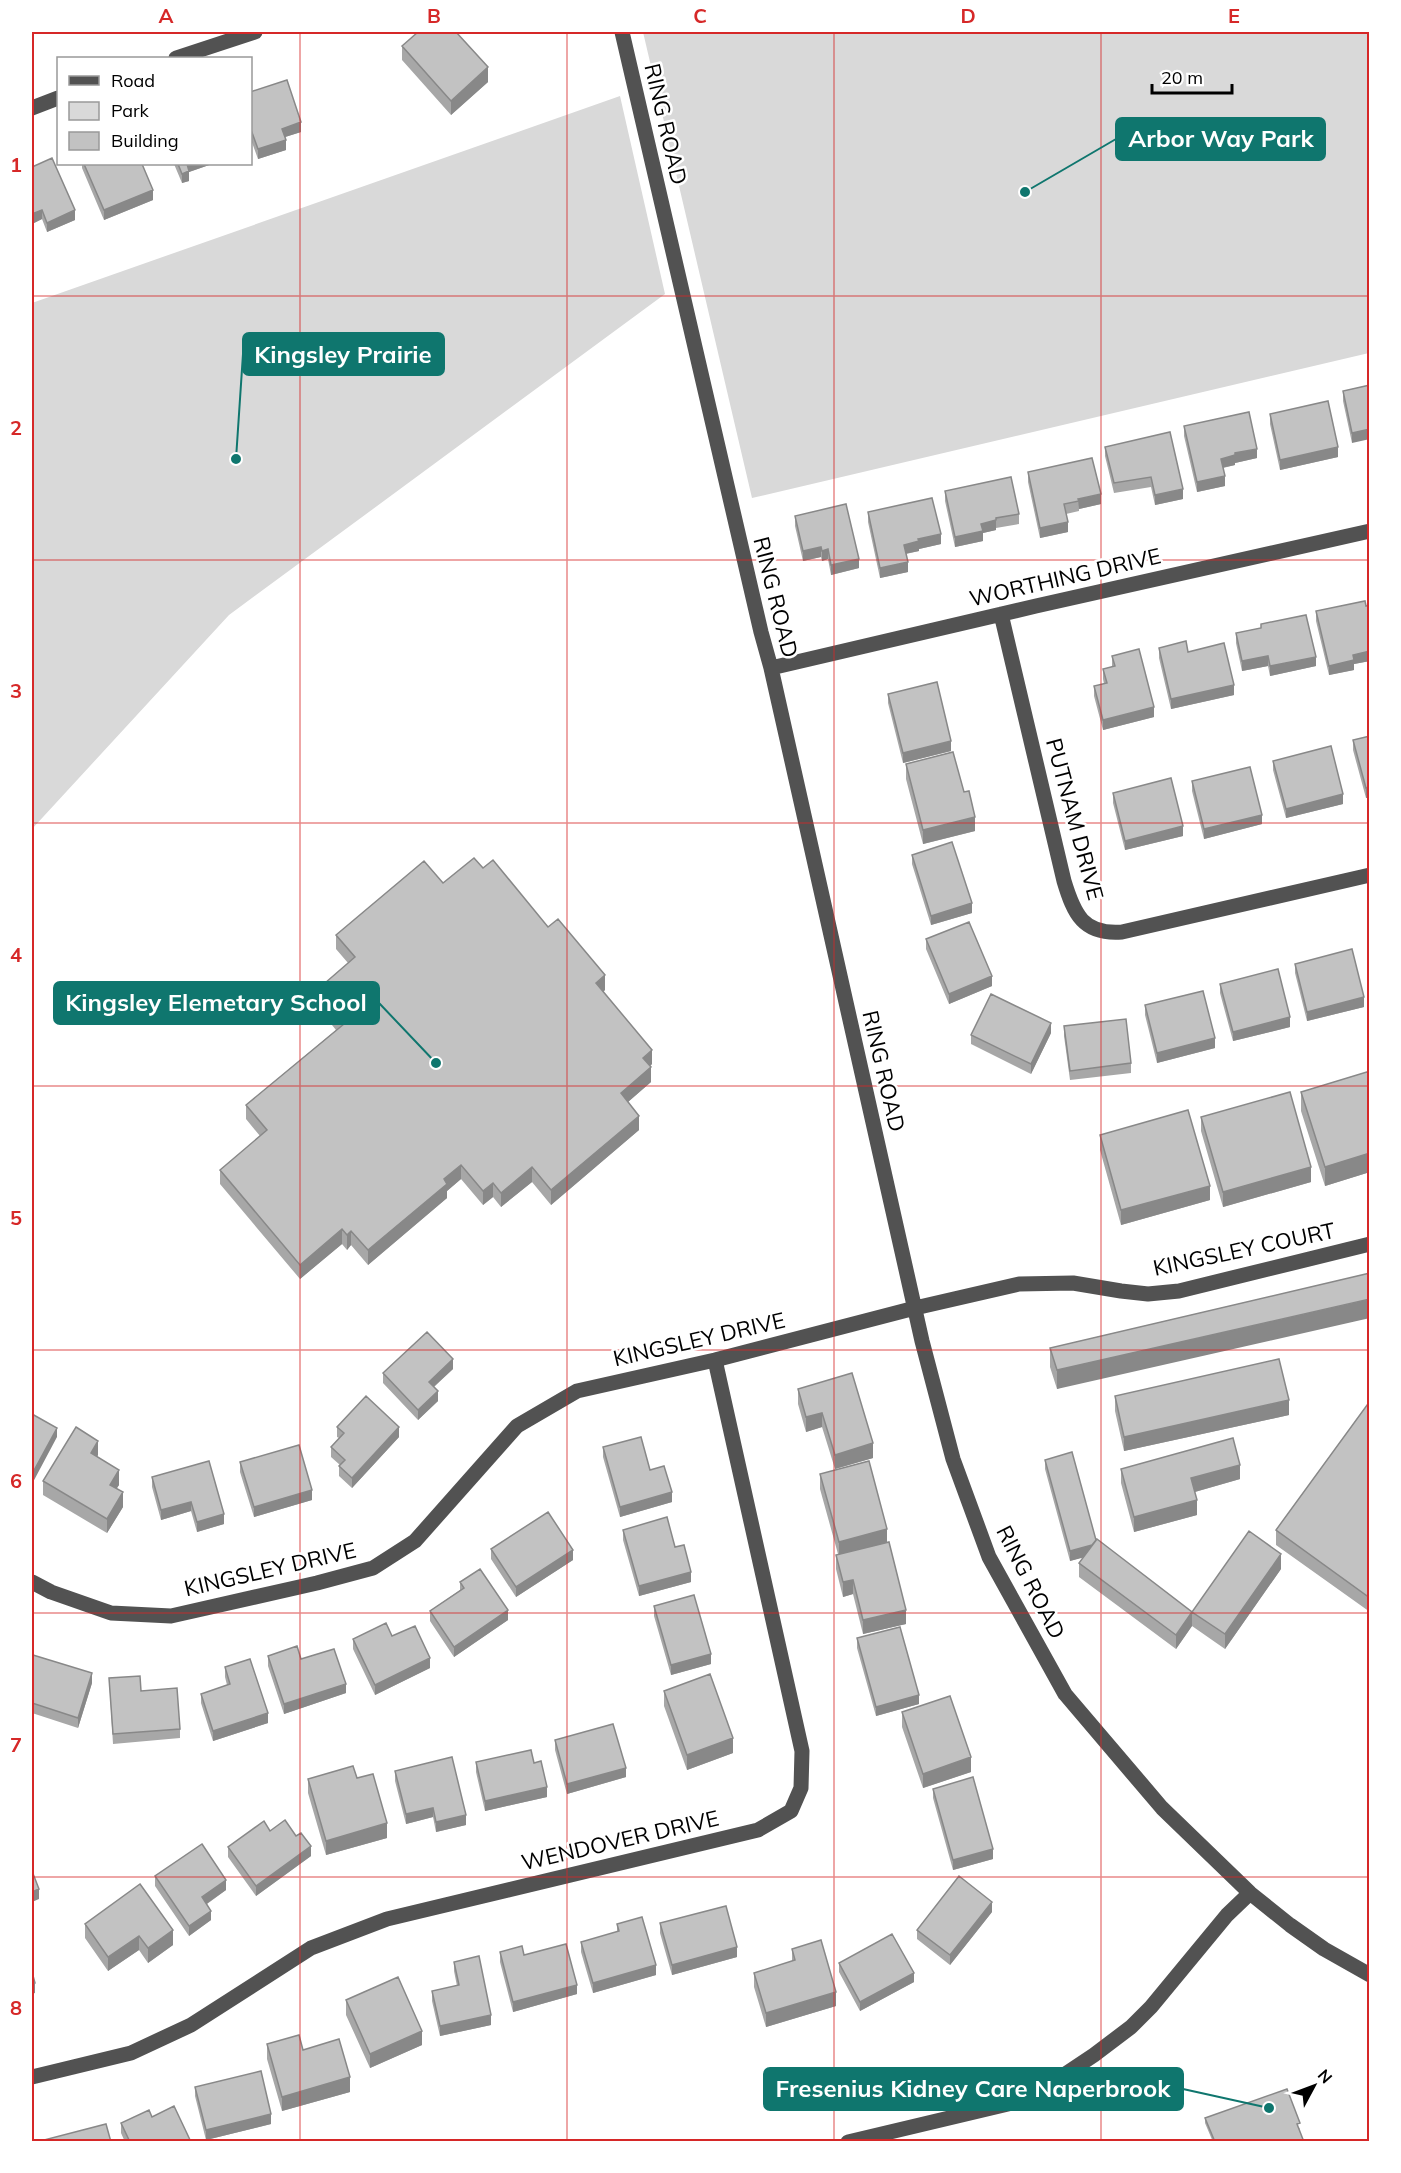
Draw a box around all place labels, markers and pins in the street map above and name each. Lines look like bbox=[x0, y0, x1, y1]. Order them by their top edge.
callout: Arbor Way Park bbox=[1116, 118, 1325, 160]
callout: Kingsley Prairie bbox=[243, 333, 444, 375]
callout: Kingsley Elemetary School bbox=[54, 982, 379, 1024]
callout: Fresenius Kidney Care Naperbrook bbox=[764, 2068, 1183, 2110]

